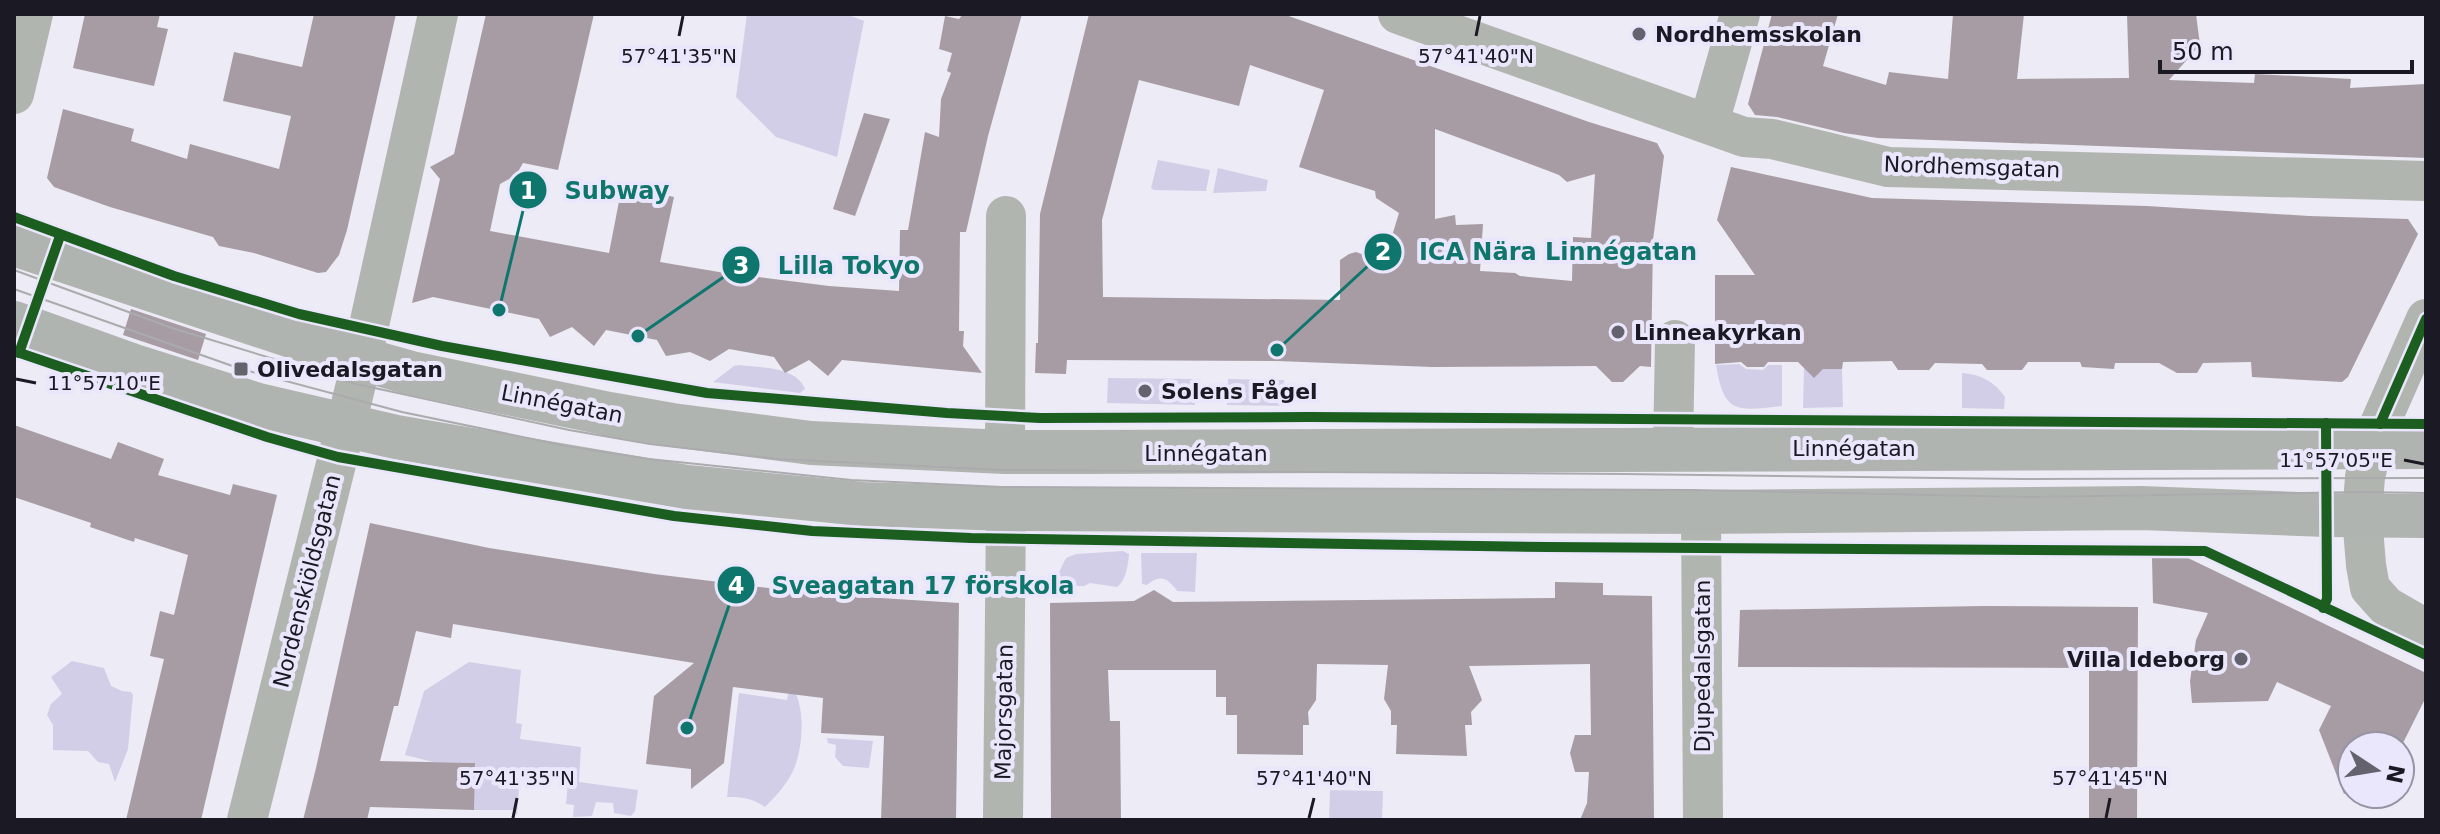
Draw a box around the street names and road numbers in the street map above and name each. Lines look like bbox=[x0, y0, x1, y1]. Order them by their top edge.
street label: Nordhemsgatan bbox=[1883, 151, 2061, 183]
street label: Linnégatan bbox=[499, 380, 625, 428]
street label: Linnégatan bbox=[1792, 436, 1916, 461]
street label: Linnégatan bbox=[1144, 441, 1268, 466]
street label: Nordenskiöldsgatan bbox=[268, 472, 346, 690]
street label: Djupedalsgatan bbox=[1690, 579, 1715, 753]
street label: Majorsgatan bbox=[990, 644, 1018, 780]

